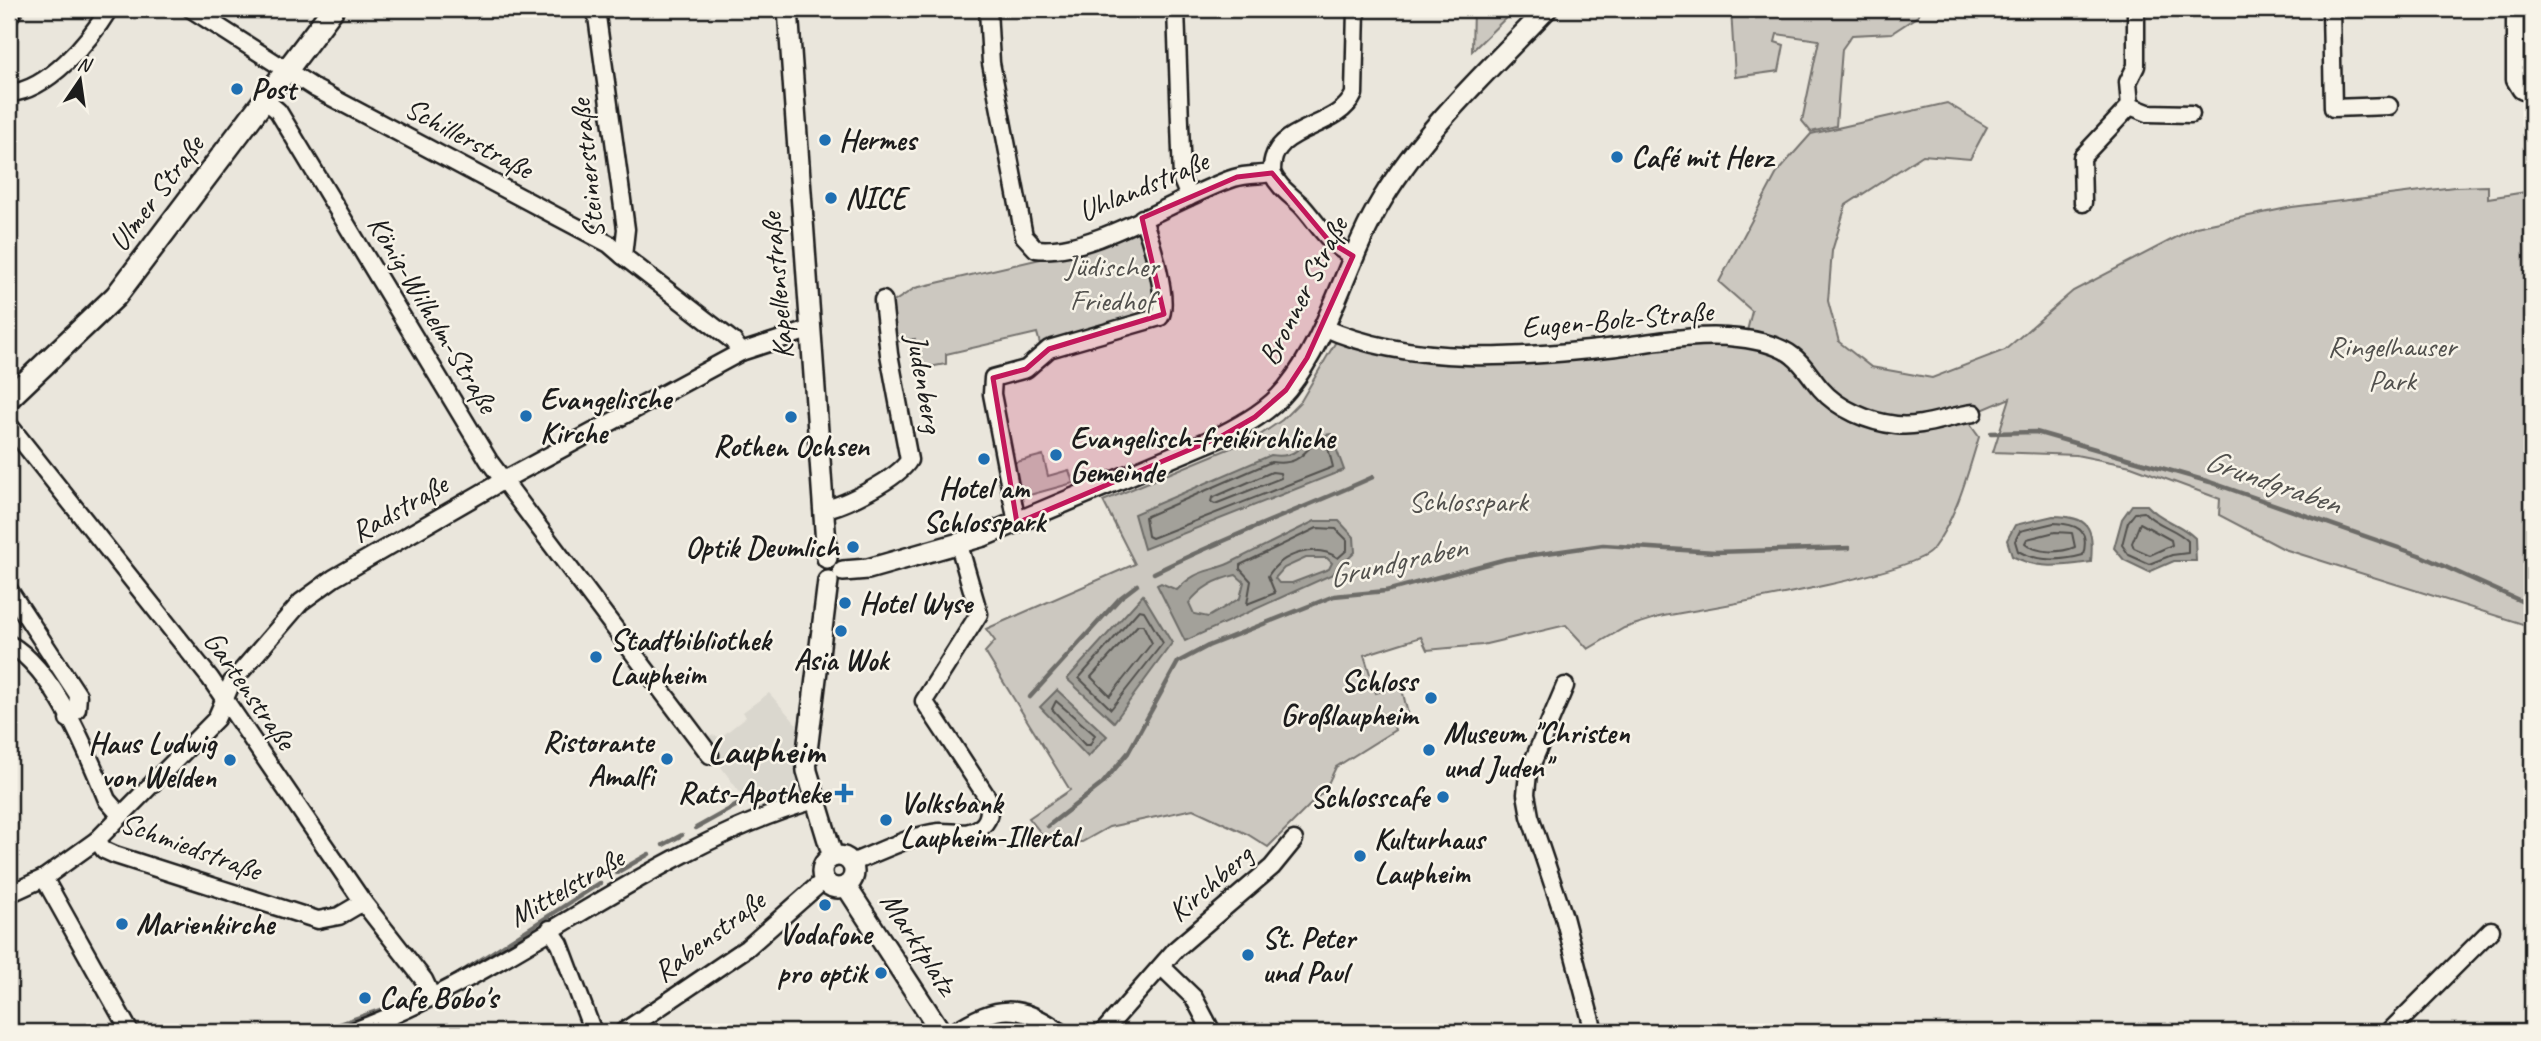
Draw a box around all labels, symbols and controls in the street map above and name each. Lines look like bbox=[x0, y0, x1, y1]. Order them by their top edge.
north arrow bbox=[46, 46, 116, 116]
text: N bbox=[75, 51, 95, 78]
place label: Post bbox=[251, 70, 298, 108]
marker: Post bbox=[229, 81, 245, 97]
street label: Schillerstraße bbox=[398, 88, 541, 189]
street label: Steinerstraße bbox=[561, 95, 613, 241]
place label: Hermes bbox=[839, 121, 919, 159]
street label: Ulmer Straße bbox=[100, 125, 214, 259]
marker: Hermes bbox=[817, 132, 833, 148]
place label: Café mit Herz bbox=[1631, 138, 1776, 176]
street label: Uhlandstraße bbox=[1072, 141, 1216, 230]
marker: Café mit Herz bbox=[1609, 149, 1625, 165]
place label: NICE bbox=[845, 179, 911, 217]
marker: NICE bbox=[823, 190, 839, 206]
street label: König-Wilhelm-Straße bbox=[359, 208, 508, 422]
street label: Kapellenstraße bbox=[751, 209, 802, 361]
street label: Bronner Straße bbox=[1249, 209, 1358, 371]
park label: Jüdischer Friedhof bbox=[1063, 247, 1161, 319]
street label: Eugen-Bolz-Straße bbox=[1520, 292, 1716, 346]
park label: Ringelhauser Park bbox=[2328, 327, 2459, 399]
street label: Judenberg bbox=[897, 329, 953, 437]
place label: Evangelische Kirche bbox=[540, 380, 674, 452]
marker: Evangelische Kirche bbox=[518, 408, 534, 424]
marker: Rothen Ochsen bbox=[783, 409, 799, 425]
place label: Evangelisch-freikirchliche Gemeinde bbox=[1070, 419, 1337, 491]
place label: Rothen Ochsen bbox=[713, 427, 870, 465]
water label: Grundgraben bbox=[2200, 439, 2348, 525]
marker: Evangelisch-freikirchliche Gemeinde bbox=[1048, 447, 1064, 463]
marker: Hotel am Schlosspark bbox=[976, 451, 992, 467]
street label: Radstraße bbox=[344, 464, 456, 551]
place label: Hotel am Schlosspark bbox=[923, 469, 1048, 541]
park label: Schlosspark bbox=[1408, 482, 1530, 520]
water label: Grundgraben bbox=[1324, 525, 1473, 597]
place label: Optik Deumlich bbox=[685, 528, 841, 566]
marker: Optik Deumlich bbox=[845, 539, 861, 555]
place label: Hotel Wyse bbox=[859, 584, 974, 622]
marker: Hotel Wyse bbox=[837, 595, 853, 611]
place label: Stadtbibliothek Laupheim bbox=[610, 621, 773, 693]
street label: Gartenstraße bbox=[195, 623, 306, 759]
marker: Asia Wok bbox=[833, 623, 849, 639]
place label: Asia Wok bbox=[794, 641, 891, 679]
marker: Stadtbibliothek Laupheim bbox=[588, 649, 604, 665]
place label: Schloss Großlaupheim bbox=[1281, 662, 1420, 734]
marker: Schloss Großlaupheim bbox=[1423, 690, 1439, 706]
place label: Museum "Christen und Juden" bbox=[1443, 714, 1631, 786]
place label: Ristorante Amalfi bbox=[542, 723, 658, 795]
place label: Haus Ludwig von Welden bbox=[88, 724, 218, 796]
district label: Laupheim bbox=[707, 727, 827, 774]
marker: Museum "Christen und Juden" bbox=[1421, 742, 1437, 758]
marker: Ristorante Amalfi bbox=[659, 751, 675, 767]
marker: Haus Ludwig von Welden bbox=[222, 752, 238, 768]
place label: Rats-Apotheke bbox=[678, 774, 832, 812]
place label: Schlosscafe bbox=[1310, 778, 1431, 816]
place label: Volksbank Laupheim-Illertal bbox=[900, 784, 1083, 856]
marker: Rats-Apotheke bbox=[836, 785, 852, 801]
marker: Schlosscafe bbox=[1435, 789, 1451, 805]
street label: Schmiedstraße bbox=[115, 803, 269, 890]
marker: Volksbank Laupheim-Illertal bbox=[878, 812, 894, 828]
place label: Kulturhaus Laupheim bbox=[1374, 820, 1488, 892]
street label: Kirchberg bbox=[1160, 834, 1262, 930]
street label: Mittelstraße bbox=[501, 838, 633, 935]
marker: Kulturhaus Laupheim bbox=[1352, 848, 1368, 864]
street label: Rabenstraße bbox=[646, 880, 774, 990]
street label: Marktplatz bbox=[872, 885, 968, 1004]
marker: Vodafone bbox=[817, 897, 833, 913]
place label: Marienkirche bbox=[136, 905, 276, 943]
place label: Vodafone bbox=[779, 915, 874, 953]
marker: Marienkirche bbox=[114, 916, 130, 932]
place label: St. Peter und Paul bbox=[1262, 919, 1358, 991]
marker: St. Peter und Paul bbox=[1240, 947, 1256, 963]
place label: pro optik bbox=[778, 954, 870, 992]
marker: pro optik bbox=[873, 965, 889, 981]
place label: Cafe Bobo's bbox=[379, 979, 501, 1017]
marker: Cafe Bobo's bbox=[357, 990, 373, 1006]

